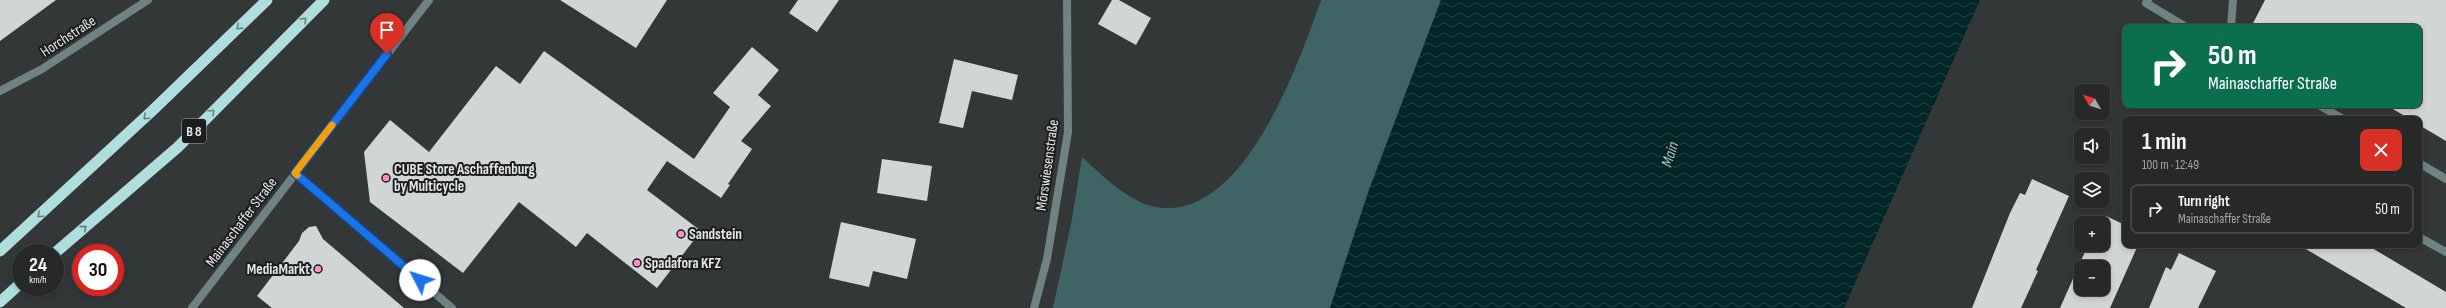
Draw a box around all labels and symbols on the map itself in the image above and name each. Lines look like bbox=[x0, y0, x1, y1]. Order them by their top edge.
street label: Horchstraße bbox=[37, 11, 100, 61]
pin bbox=[370, 13, 404, 54]
one-way arrow bbox=[299, 17, 307, 25]
one-way arrow bbox=[236, 22, 244, 30]
north arrow bbox=[2074, 84, 2110, 120]
one-way arrow bbox=[207, 109, 215, 117]
one-way arrow bbox=[143, 113, 151, 120]
street label: Mörswiesenstraße bbox=[1032, 118, 1063, 212]
road number: B 8 bbox=[182, 119, 206, 143]
water label: Main bbox=[1658, 139, 1683, 169]
place label: CUBE Store Aschaffenburg by Multicycle bbox=[394, 160, 536, 196]
marker: CUBE Store Aschaffenburg by Multicycle bbox=[381, 173, 391, 183]
street label: Mainaschaffer Straße bbox=[201, 174, 281, 271]
one-way arrow bbox=[37, 210, 45, 217]
one-way arrow bbox=[80, 225, 87, 232]
place label: Sandstein bbox=[689, 225, 742, 244]
marker: Sandstein bbox=[676, 229, 686, 239]
speed limit sign: 30 bbox=[72, 244, 124, 296]
place label: Spadafora KFZ bbox=[645, 254, 722, 273]
marker: Spadafora KFZ bbox=[632, 258, 642, 268]
position arrow bbox=[399, 259, 441, 301]
place label: MediaMarkt bbox=[247, 260, 310, 279]
marker: MediaMarkt bbox=[313, 264, 323, 274]

